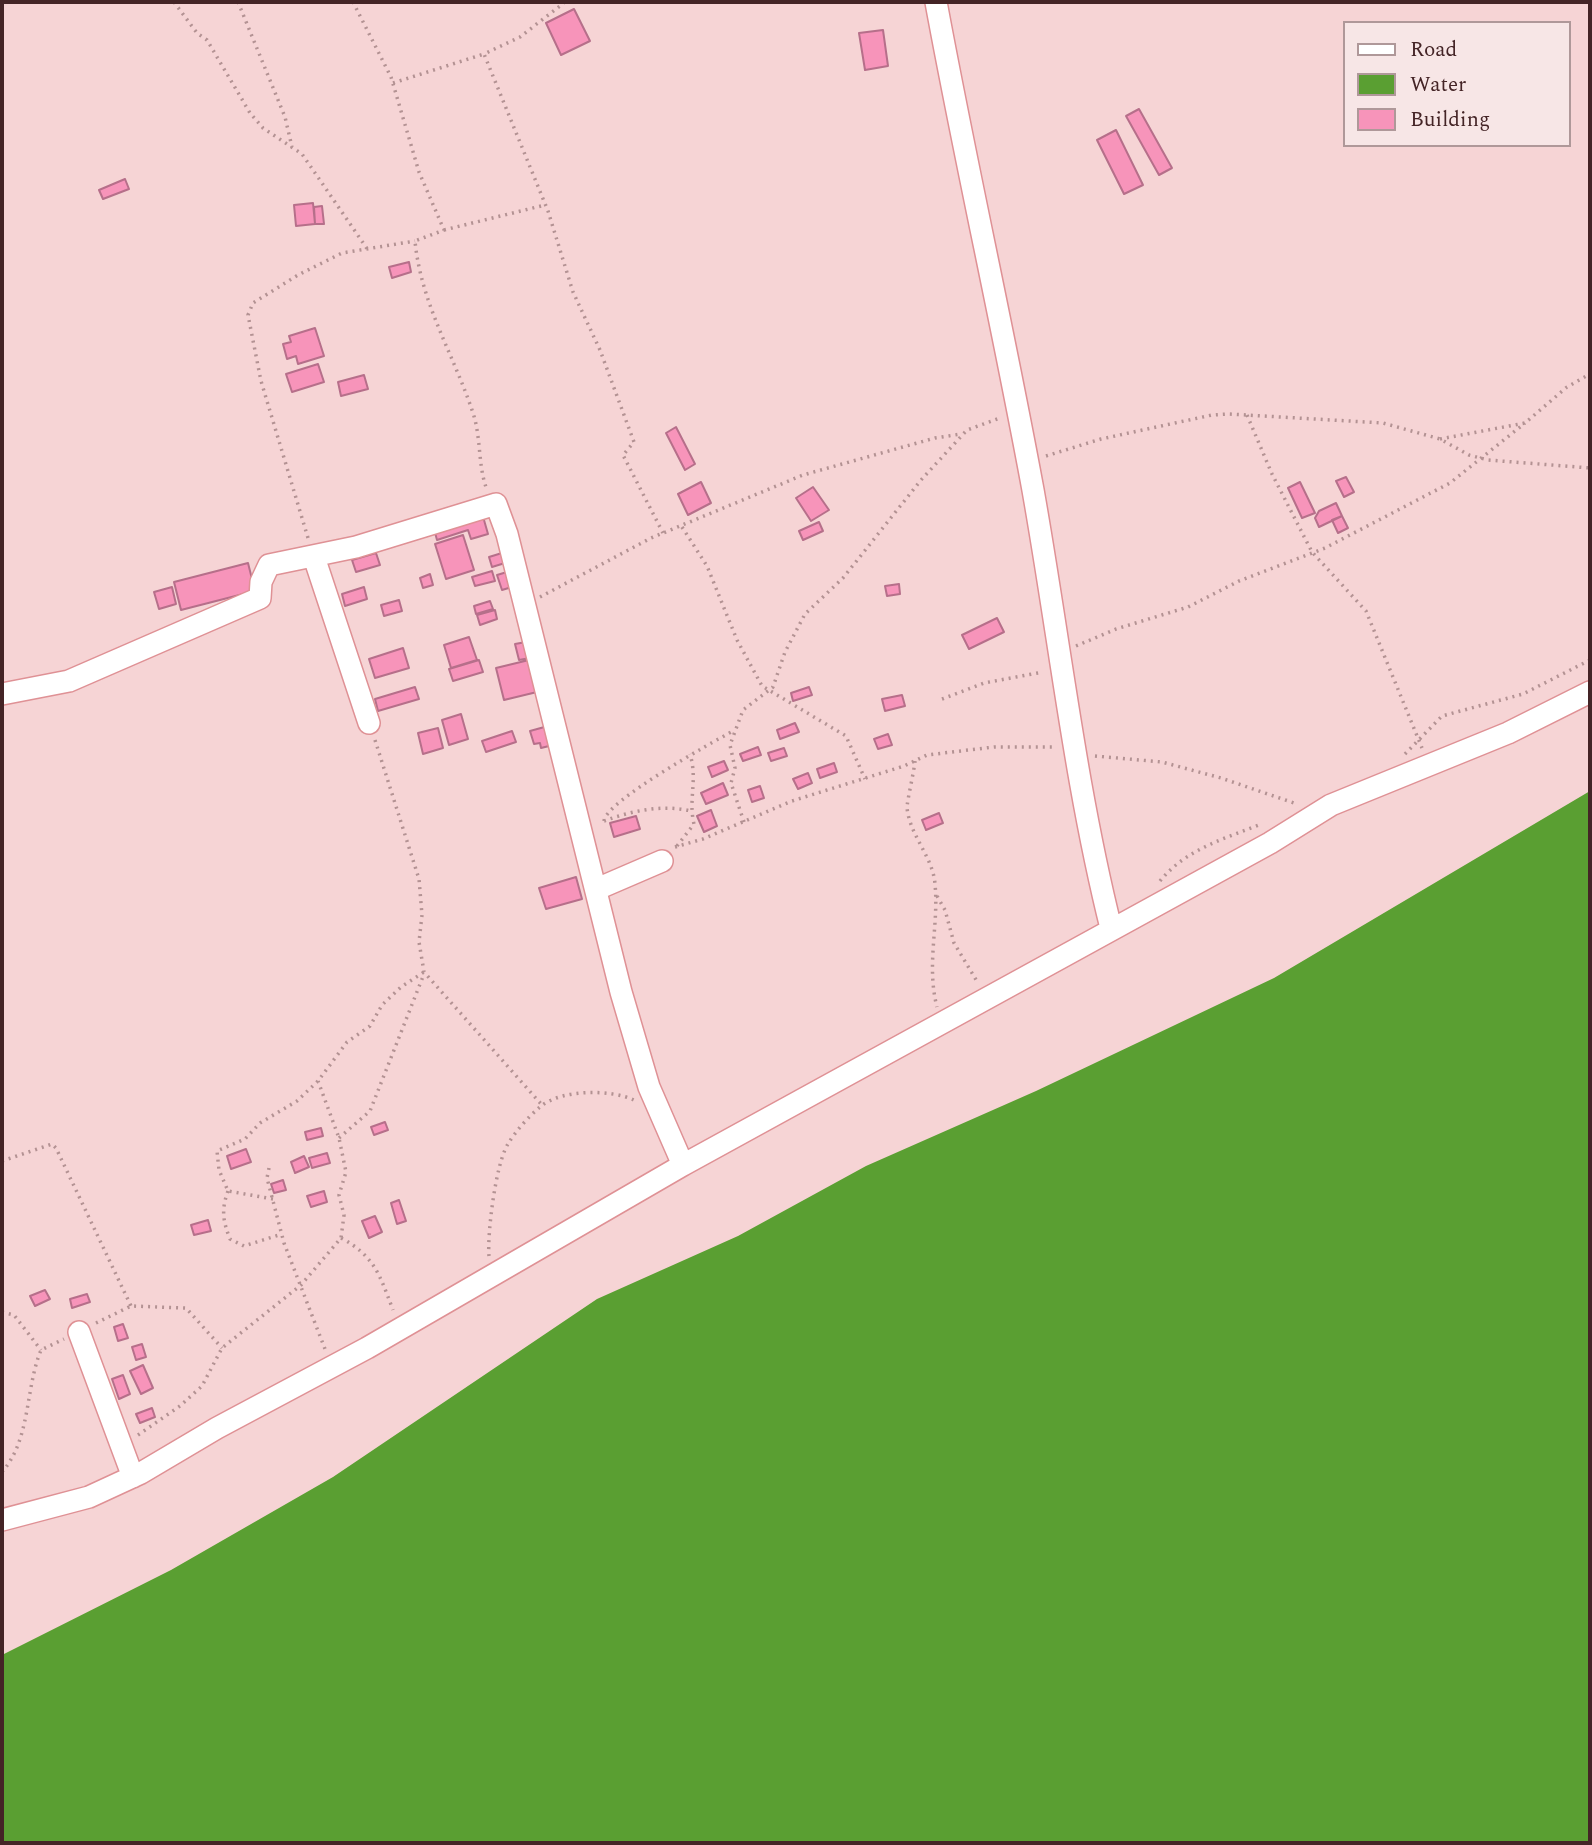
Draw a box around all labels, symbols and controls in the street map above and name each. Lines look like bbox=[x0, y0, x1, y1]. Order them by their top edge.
legend bbox=[1344, 21, 1571, 147]
text: Road bbox=[1410, 34, 1457, 66]
text: Water bbox=[1410, 69, 1466, 101]
text: Building bbox=[1410, 104, 1490, 136]

